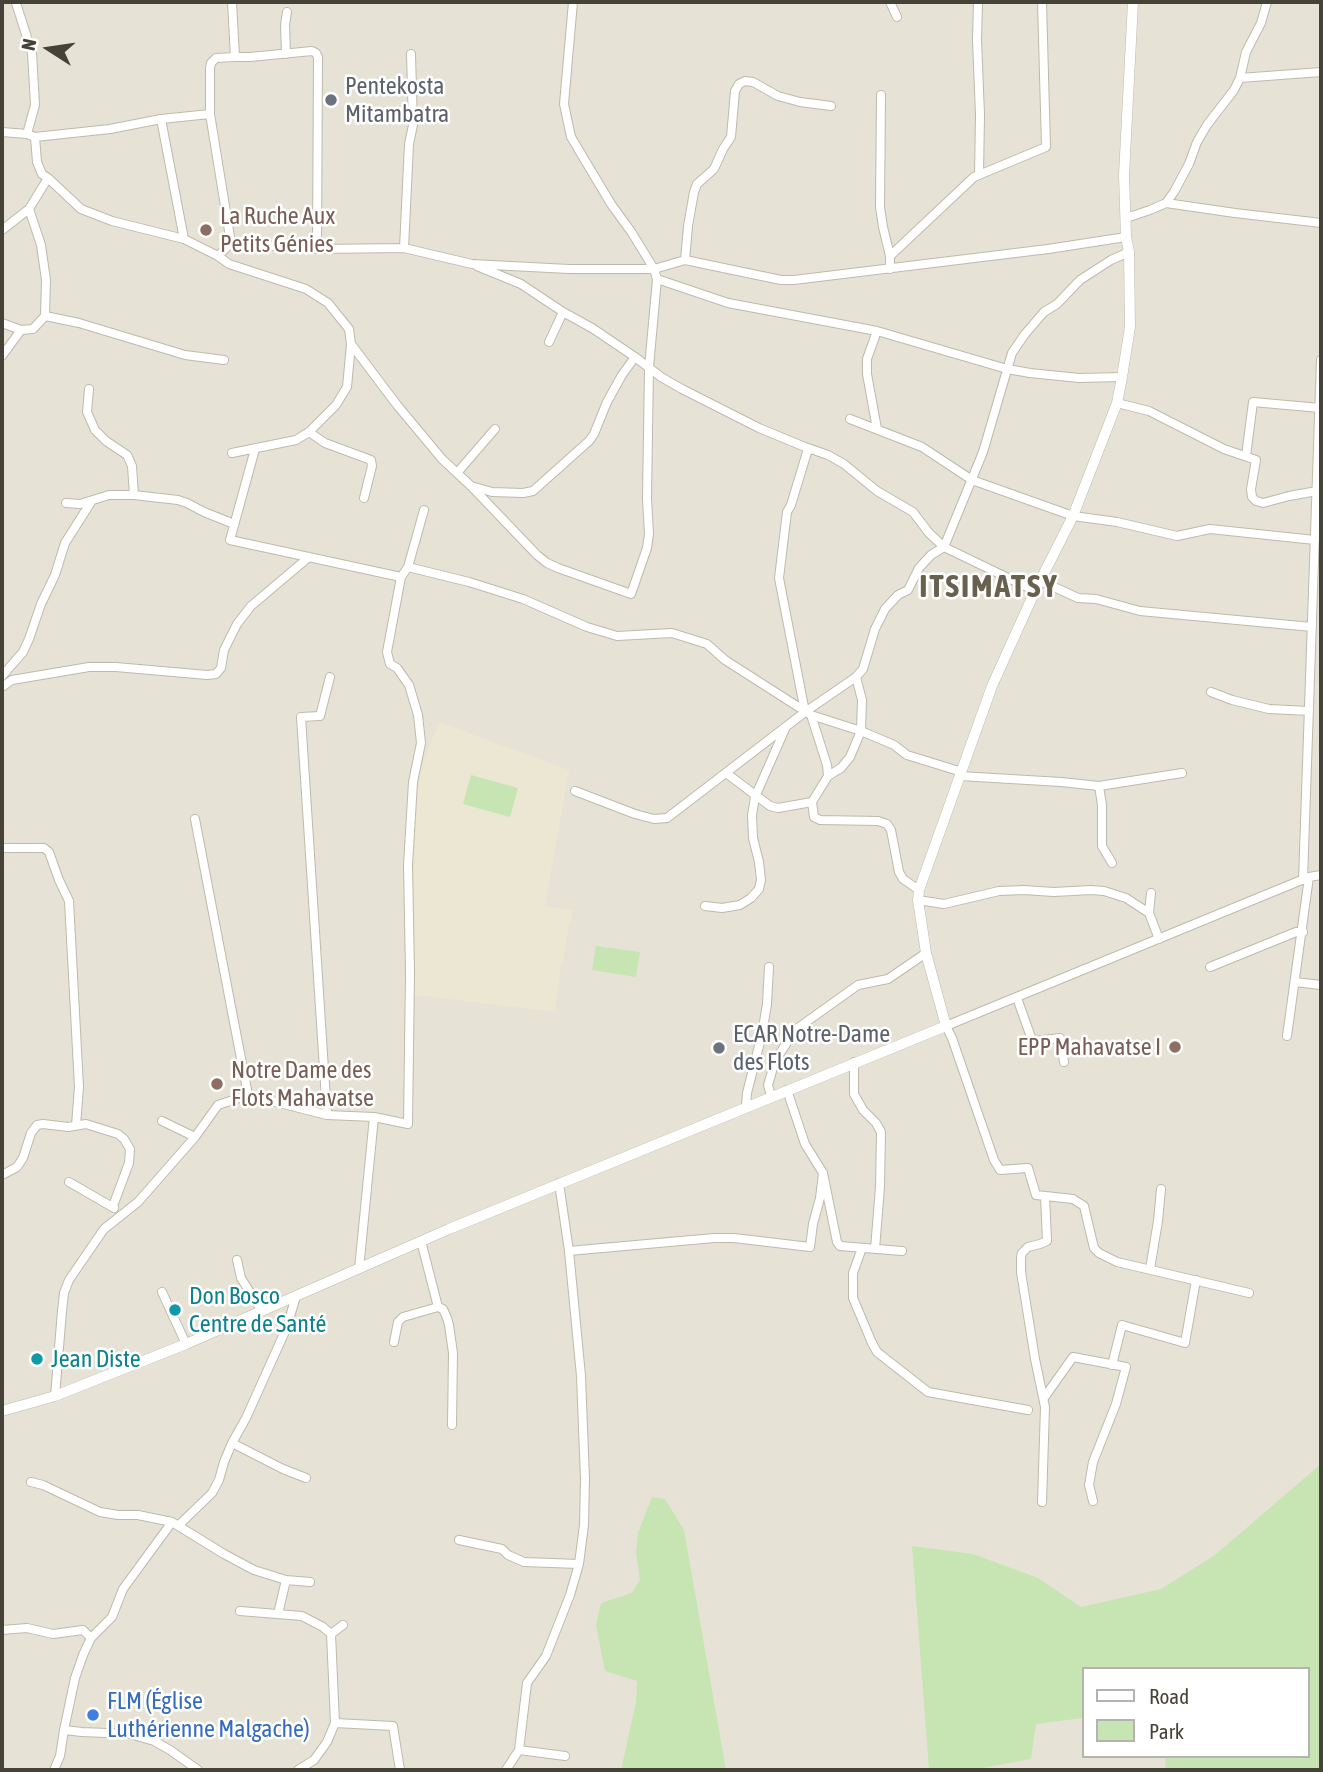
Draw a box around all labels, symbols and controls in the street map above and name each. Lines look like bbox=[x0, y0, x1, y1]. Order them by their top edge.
north arrow bbox=[14, 14, 84, 84]
text: N bbox=[17, 37, 40, 52]
place label: Pentekosta Mitambatra bbox=[345, 72, 449, 128]
marker: Pentekosta Mitambatra bbox=[323, 92, 339, 108]
place label: La Ruche Aux Petits Génies bbox=[220, 202, 335, 258]
marker: La Ruche Aux Petits Génies bbox=[198, 222, 214, 238]
district label: ITSIMATSY bbox=[920, 568, 1058, 606]
place label: ECAR Notre-Dame des Flots bbox=[733, 1020, 890, 1076]
place label: EPP Mahavatse I bbox=[1017, 1033, 1161, 1061]
marker: EPP Mahavatse I bbox=[1167, 1039, 1183, 1055]
marker: ECAR Notre-Dame des Flots bbox=[711, 1040, 727, 1056]
place label: Notre Dame des Flots Mahavatse bbox=[231, 1056, 374, 1112]
marker: Notre Dame des Flots Mahavatse bbox=[209, 1076, 225, 1092]
place label: Don Bosco Centre de Santé bbox=[189, 1282, 327, 1338]
marker: Don Bosco Centre de Santé bbox=[167, 1302, 183, 1318]
place label: Jean Diste bbox=[51, 1345, 141, 1373]
marker: Jean Diste bbox=[29, 1351, 45, 1367]
legend bbox=[1082, 1667, 1309, 1758]
text: Road bbox=[1149, 1684, 1189, 1708]
place label: FLM (Église Luthérienne Malgache) bbox=[107, 1687, 310, 1743]
marker: FLM (Église Luthérienne Malgache) bbox=[85, 1707, 101, 1723]
text: Park bbox=[1149, 1719, 1184, 1743]

